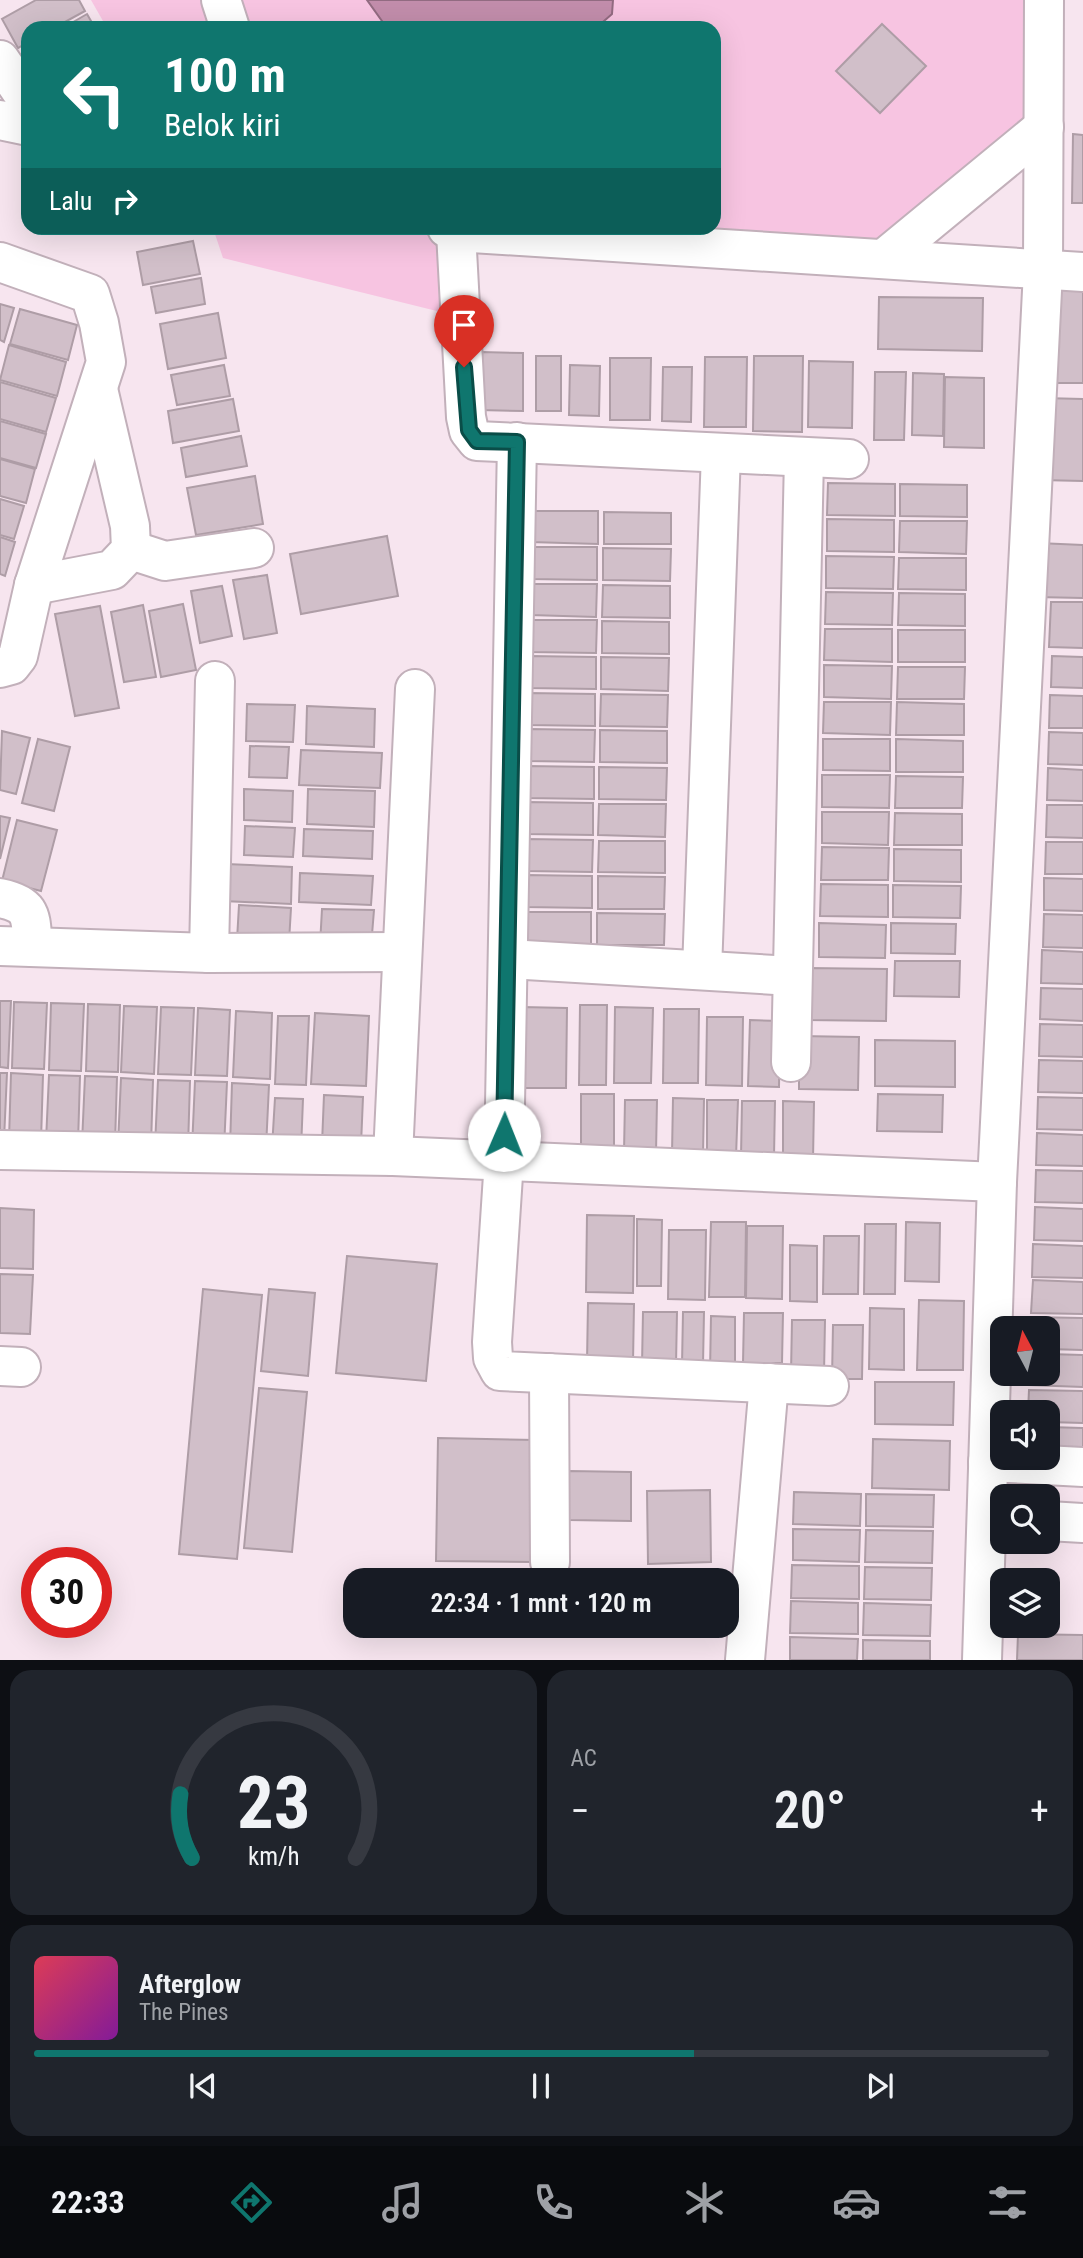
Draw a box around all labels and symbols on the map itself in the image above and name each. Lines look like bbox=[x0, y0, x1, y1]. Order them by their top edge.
pin bbox=[434, 295, 494, 367]
position arrow bbox=[467, 1098, 541, 1172]
north arrow bbox=[990, 1316, 1060, 1386]
speed limit sign: 30 bbox=[21, 1547, 112, 1638]

